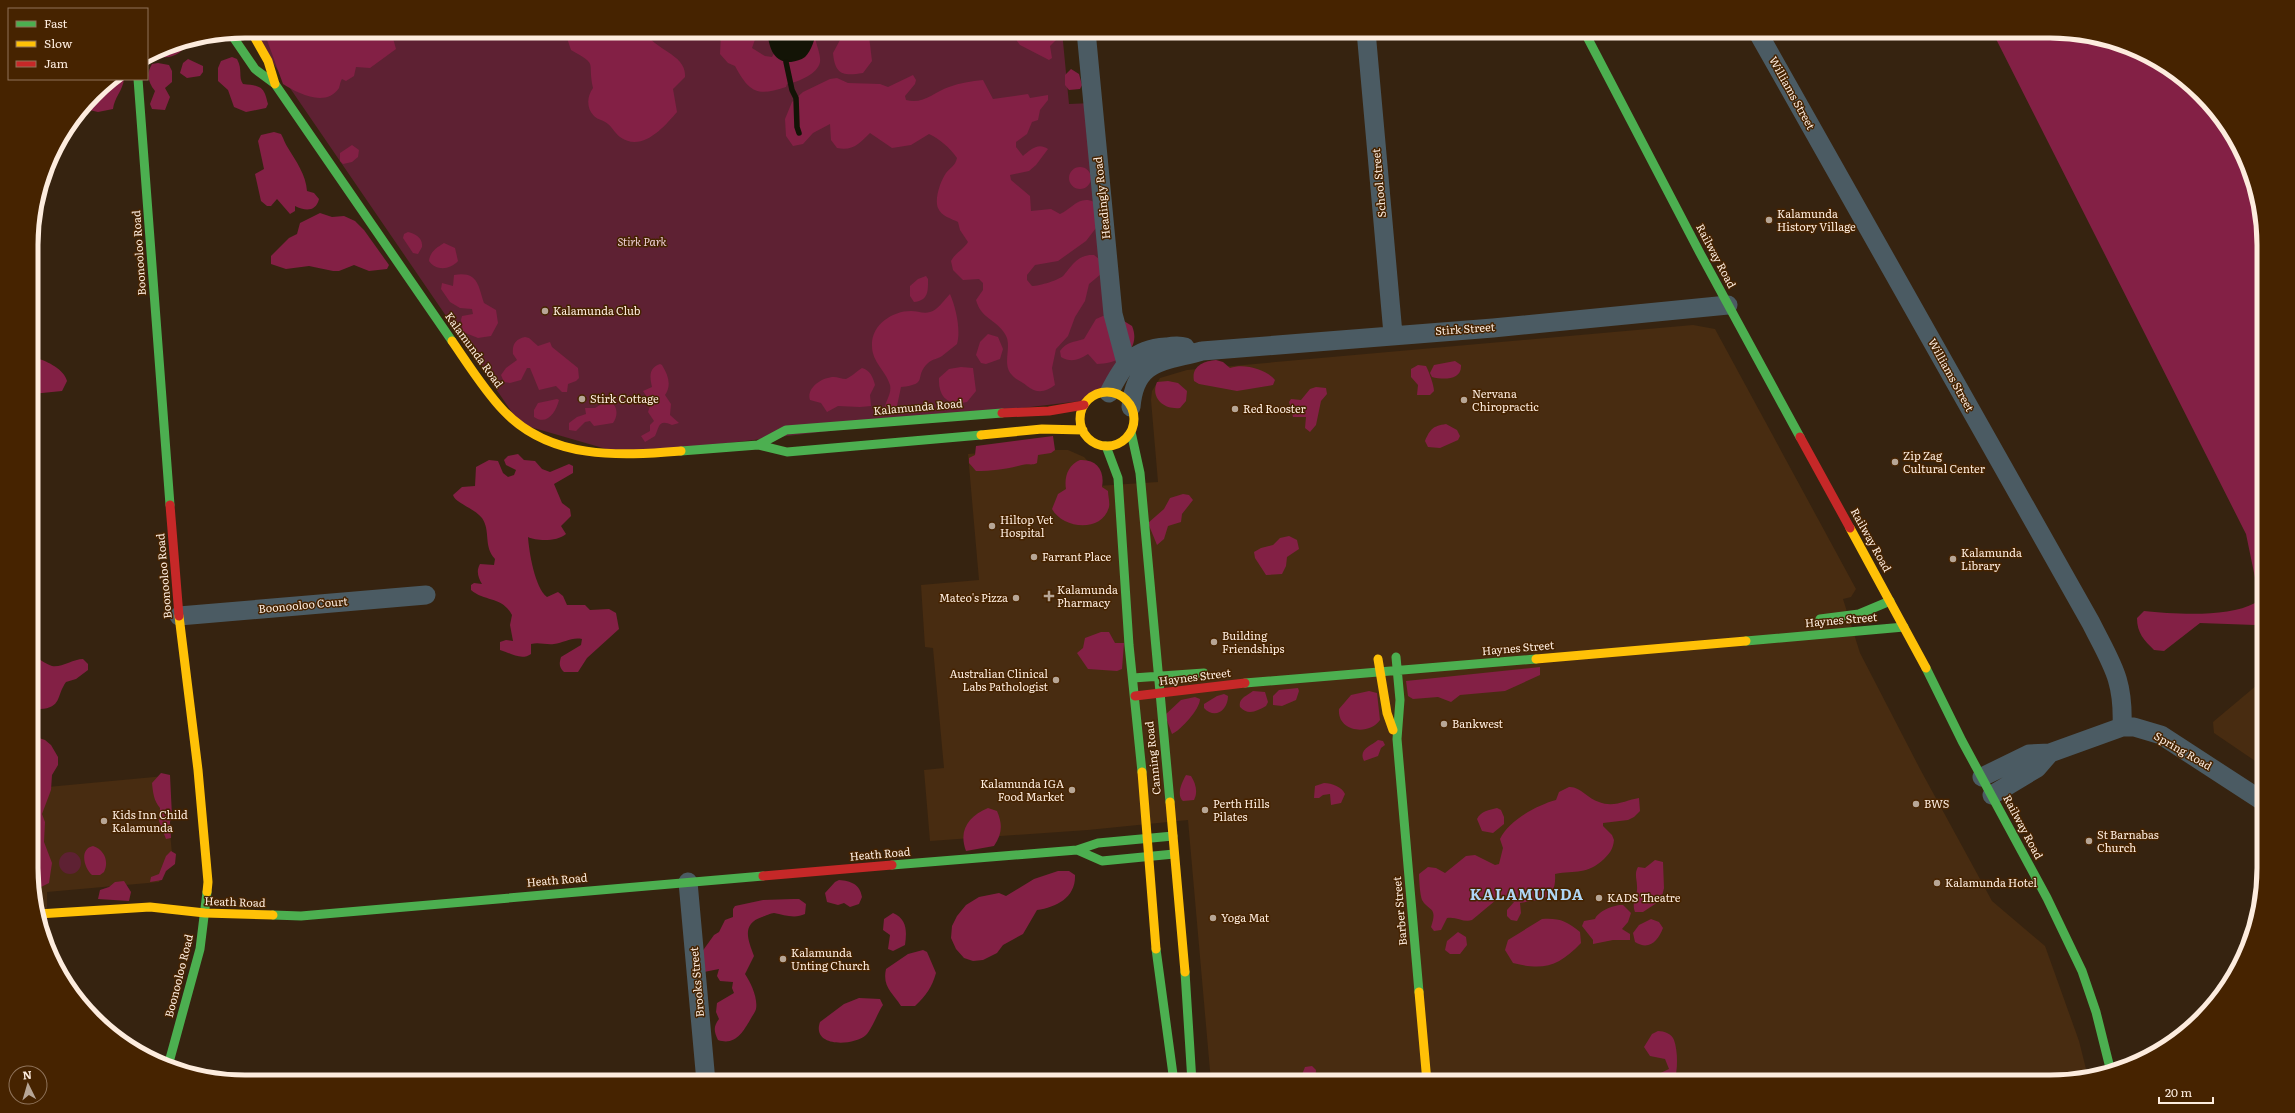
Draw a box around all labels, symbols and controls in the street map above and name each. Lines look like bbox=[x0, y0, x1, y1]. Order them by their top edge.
legend bbox=[8, 8, 148, 80]
text: Fast bbox=[44, 14, 68, 32]
text: Slow bbox=[44, 34, 73, 52]
street label: Williams Street bbox=[1766, 53, 1820, 133]
text: Jam bbox=[44, 54, 69, 72]
street label: School Street bbox=[1367, 147, 1389, 218]
street label: Headingly Road bbox=[1089, 156, 1113, 240]
place label: Kalamunda History Village bbox=[1777, 205, 1856, 234]
street label: Boonooloo Road bbox=[127, 210, 149, 296]
marker: Kalamunda History Village bbox=[1764, 215, 1774, 225]
street label: Railway Road bbox=[1693, 221, 1741, 291]
park label: Stirk Park bbox=[617, 233, 667, 249]
place label: Kalamunda Club bbox=[553, 302, 641, 318]
marker: Kalamunda Club bbox=[540, 306, 550, 316]
street label: Kalamunda Road bbox=[442, 308, 508, 391]
street label: Stirk Street bbox=[1434, 318, 1496, 338]
street label: Williams Street bbox=[1925, 335, 1979, 415]
place label: Nervana Chiropractic bbox=[1472, 385, 1539, 414]
place label: Stirk Cottage bbox=[590, 390, 659, 406]
marker: Stirk Cottage bbox=[577, 394, 587, 404]
street label: Kalamunda Road bbox=[873, 394, 964, 418]
marker: Nervana Chiropractic bbox=[1459, 395, 1469, 405]
place label: Red Rooster bbox=[1243, 400, 1307, 416]
marker: Red Rooster bbox=[1230, 404, 1240, 414]
place label: Zip Zag Cultural Center bbox=[1903, 447, 1986, 476]
marker: Zip Zag Cultural Center bbox=[1890, 457, 1900, 467]
street label: Railway Road bbox=[1848, 505, 1896, 575]
place label: Hiltop Vet Hospital bbox=[1000, 511, 1054, 540]
marker: Hiltop Vet Hospital bbox=[987, 521, 997, 531]
street label: Boonooloo Road bbox=[151, 533, 175, 619]
place label: Kalamunda Library bbox=[1961, 544, 2022, 573]
place label: Farrant Place bbox=[1042, 548, 1112, 564]
marker: Farrant Place bbox=[1029, 552, 1039, 562]
marker: Kalamunda Library bbox=[1948, 554, 1958, 564]
place label: Kalamunda Pharmacy bbox=[1057, 581, 1118, 610]
place label: Mateo's Pizza bbox=[939, 589, 1008, 605]
marker: Kalamunda Pharmacy bbox=[1044, 591, 1054, 601]
street label: Boonooloo Court bbox=[258, 592, 349, 616]
marker: Mateo's Pizza bbox=[1011, 593, 1021, 603]
street label: Haynes Street bbox=[1804, 608, 1878, 630]
place label: Building Friendships bbox=[1222, 627, 1284, 656]
street label: Haynes Street bbox=[1481, 636, 1555, 658]
marker: Building Friendships bbox=[1209, 637, 1219, 647]
street label: Haynes Street bbox=[1158, 664, 1232, 688]
place label: Australian Clinical Labs Pathologist bbox=[950, 665, 1049, 694]
marker: Australian Clinical Labs Pathologist bbox=[1051, 675, 1061, 685]
place label: Bankwest bbox=[1452, 715, 1504, 731]
marker: Bankwest bbox=[1439, 719, 1449, 729]
street label: Canning Road bbox=[1140, 720, 1164, 796]
street label: Spring Road bbox=[2152, 727, 2216, 773]
place label: Kalamunda IGA Food Market bbox=[980, 775, 1065, 804]
marker: Kalamunda IGA Food Market bbox=[1067, 785, 1077, 795]
street label: Railway Road bbox=[2000, 792, 2048, 862]
place label: Perth Hills Pilates bbox=[1213, 795, 1270, 824]
place label: BWS bbox=[1924, 795, 1949, 811]
marker: BWS bbox=[1911, 799, 1921, 809]
marker: Perth Hills Pilates bbox=[1200, 805, 1210, 815]
place label: Kids Inn Child Kalamunda bbox=[112, 806, 188, 835]
marker: Kids Inn Child Kalamunda bbox=[99, 816, 109, 826]
place label: St Barnabas Church bbox=[2097, 826, 2159, 855]
marker: St Barnabas Church bbox=[2084, 836, 2094, 846]
street label: Heath Road bbox=[849, 842, 911, 864]
street label: Heath Road bbox=[526, 868, 588, 890]
place label: Kalamunda Hotel bbox=[1945, 874, 2037, 890]
street label: Barber Street bbox=[1388, 875, 1410, 946]
marker: Kalamunda Hotel bbox=[1932, 878, 1942, 888]
district label: KALAMUNDA bbox=[1470, 882, 1584, 905]
place label: KADS Theatre bbox=[1607, 889, 1681, 905]
street label: Heath Road bbox=[204, 892, 266, 910]
marker: KADS Theatre bbox=[1594, 893, 1604, 903]
place label: Yoga Mat bbox=[1221, 909, 1270, 925]
marker: Yoga Mat bbox=[1208, 913, 1218, 923]
street label: Boonooloo Road bbox=[160, 932, 196, 1019]
place label: Kalamunda Unting Church bbox=[791, 944, 870, 973]
street label: Brooks Street bbox=[685, 946, 707, 1018]
marker: Kalamunda Unting Church bbox=[778, 954, 788, 964]
north arrow bbox=[8, 1065, 48, 1105]
text: N bbox=[22, 1066, 32, 1082]
scale bar bbox=[2159, 1079, 2213, 1105]
text: 20 m bbox=[2165, 1083, 2192, 1101]

